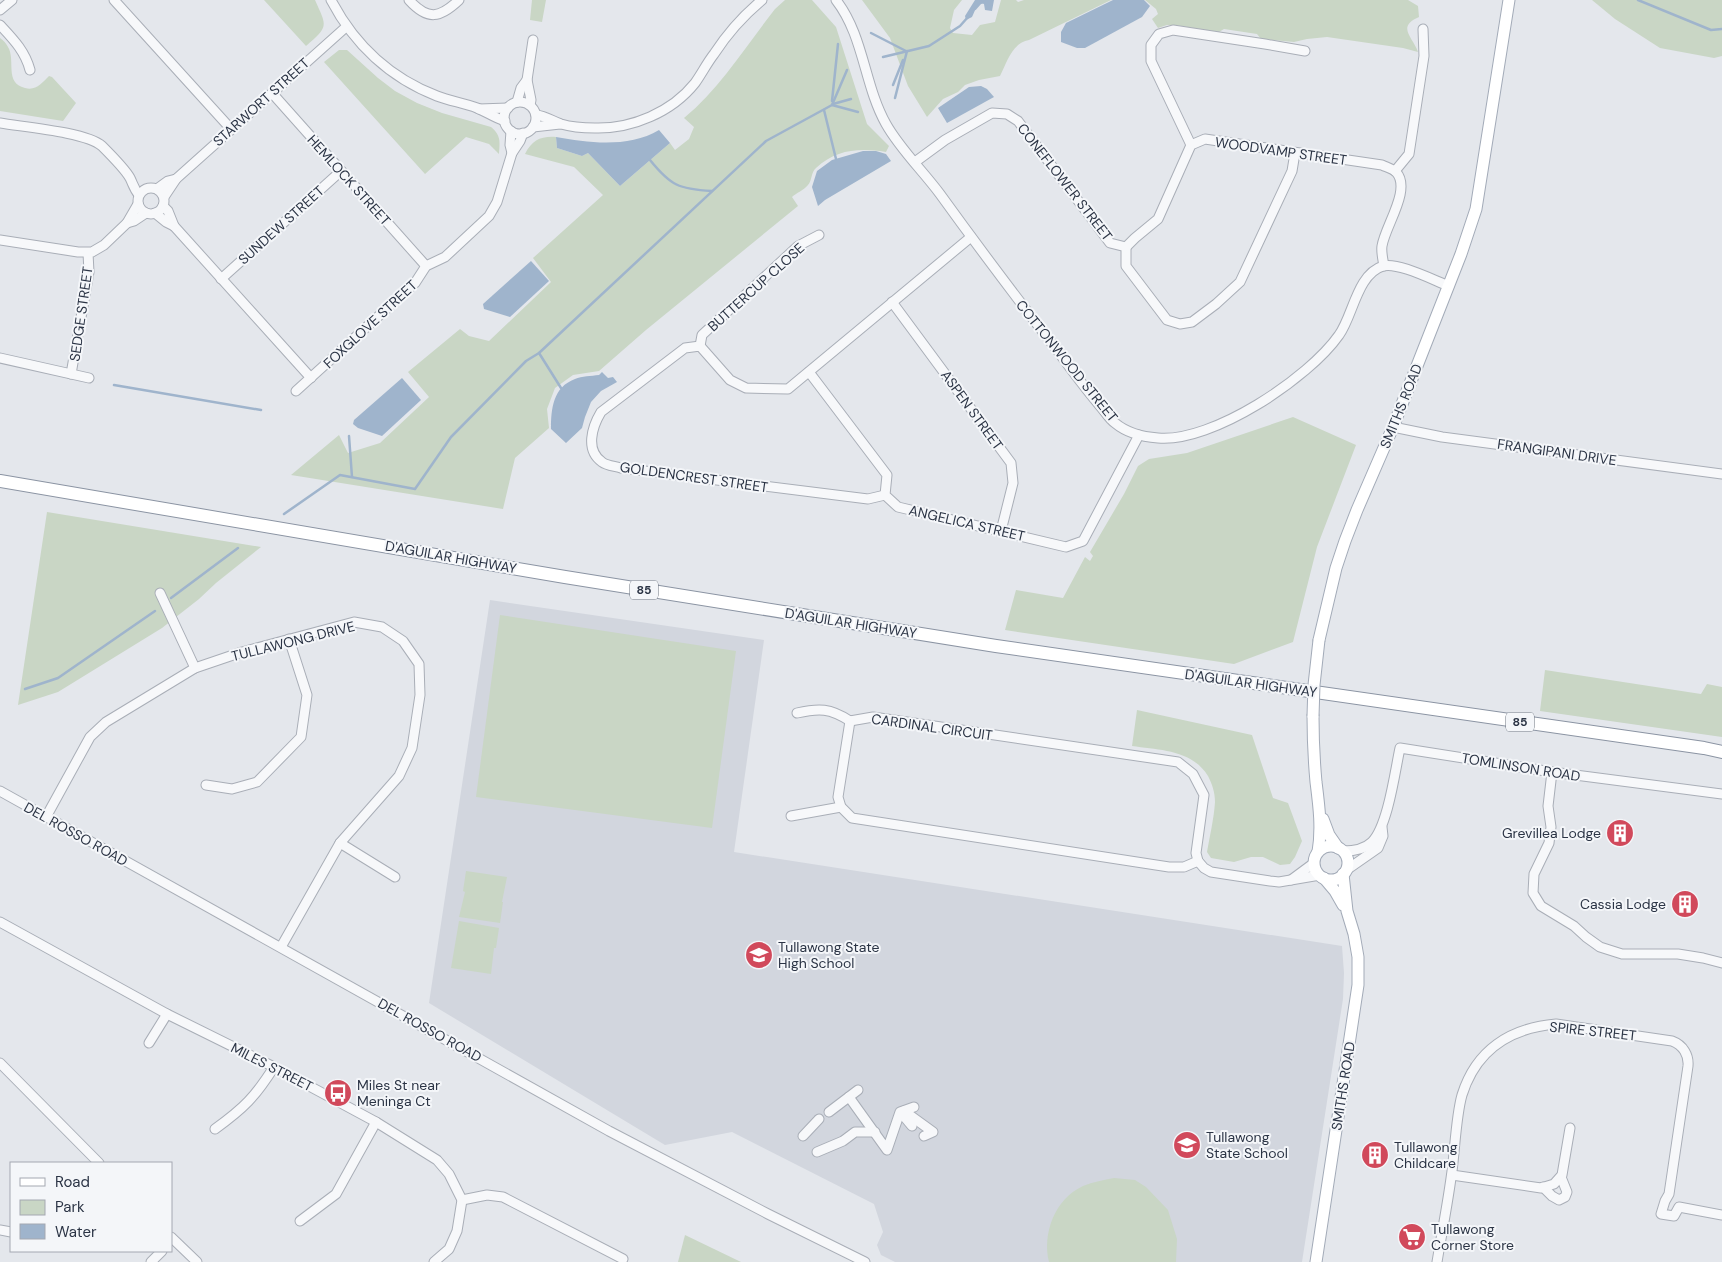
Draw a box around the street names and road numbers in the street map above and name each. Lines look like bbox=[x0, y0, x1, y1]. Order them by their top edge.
street label: STARWORT STREET bbox=[209, 54, 313, 150]
street label: CONEFLOWER STREET bbox=[1014, 120, 1117, 244]
street label: HEMLOCK STREET bbox=[303, 131, 395, 229]
street label: WOODVAMP STREET bbox=[1214, 133, 1348, 169]
street label: SUNDEW STREET bbox=[234, 182, 328, 268]
street label: BUTTERCUP CLOSE bbox=[704, 239, 808, 335]
street label: SEDGE STREET bbox=[65, 265, 97, 363]
street label: FOXGLOVE STREET bbox=[319, 276, 421, 372]
street label: COTTONWOOD STREET bbox=[1012, 296, 1122, 426]
street label: SMITHS ROAD bbox=[1376, 361, 1426, 451]
street label: ASPEN STREET bbox=[937, 366, 1007, 454]
street label: FRANGIPANI DRIVE bbox=[1496, 435, 1618, 469]
street label: GOLDENCREST STREET bbox=[619, 458, 769, 496]
street label: ANGELICA STREET bbox=[907, 501, 1027, 545]
street label: D'AGUILAR HIGHWAY bbox=[384, 537, 518, 577]
road number: 85 bbox=[630, 580, 658, 600]
street label: D'AGUILAR HIGHWAY bbox=[784, 604, 918, 642]
street label: TULLAWONG DRIVE bbox=[229, 617, 357, 665]
street label: D'AGUILAR HIGHWAY bbox=[1184, 665, 1318, 701]
street label: CARDINAL CIRCUIT bbox=[870, 710, 994, 744]
road number: 85 bbox=[1506, 712, 1534, 732]
street label: TOMLINSON ROAD bbox=[1460, 749, 1582, 785]
street label: DEL ROSSO ROAD bbox=[21, 798, 131, 870]
street label: DEL ROSSO ROAD bbox=[375, 994, 485, 1066]
street label: SPIRE STREET bbox=[1549, 1017, 1637, 1045]
street label: MILES STREET bbox=[228, 1039, 316, 1095]
street label: SMITHS ROAD bbox=[1327, 1040, 1359, 1132]

